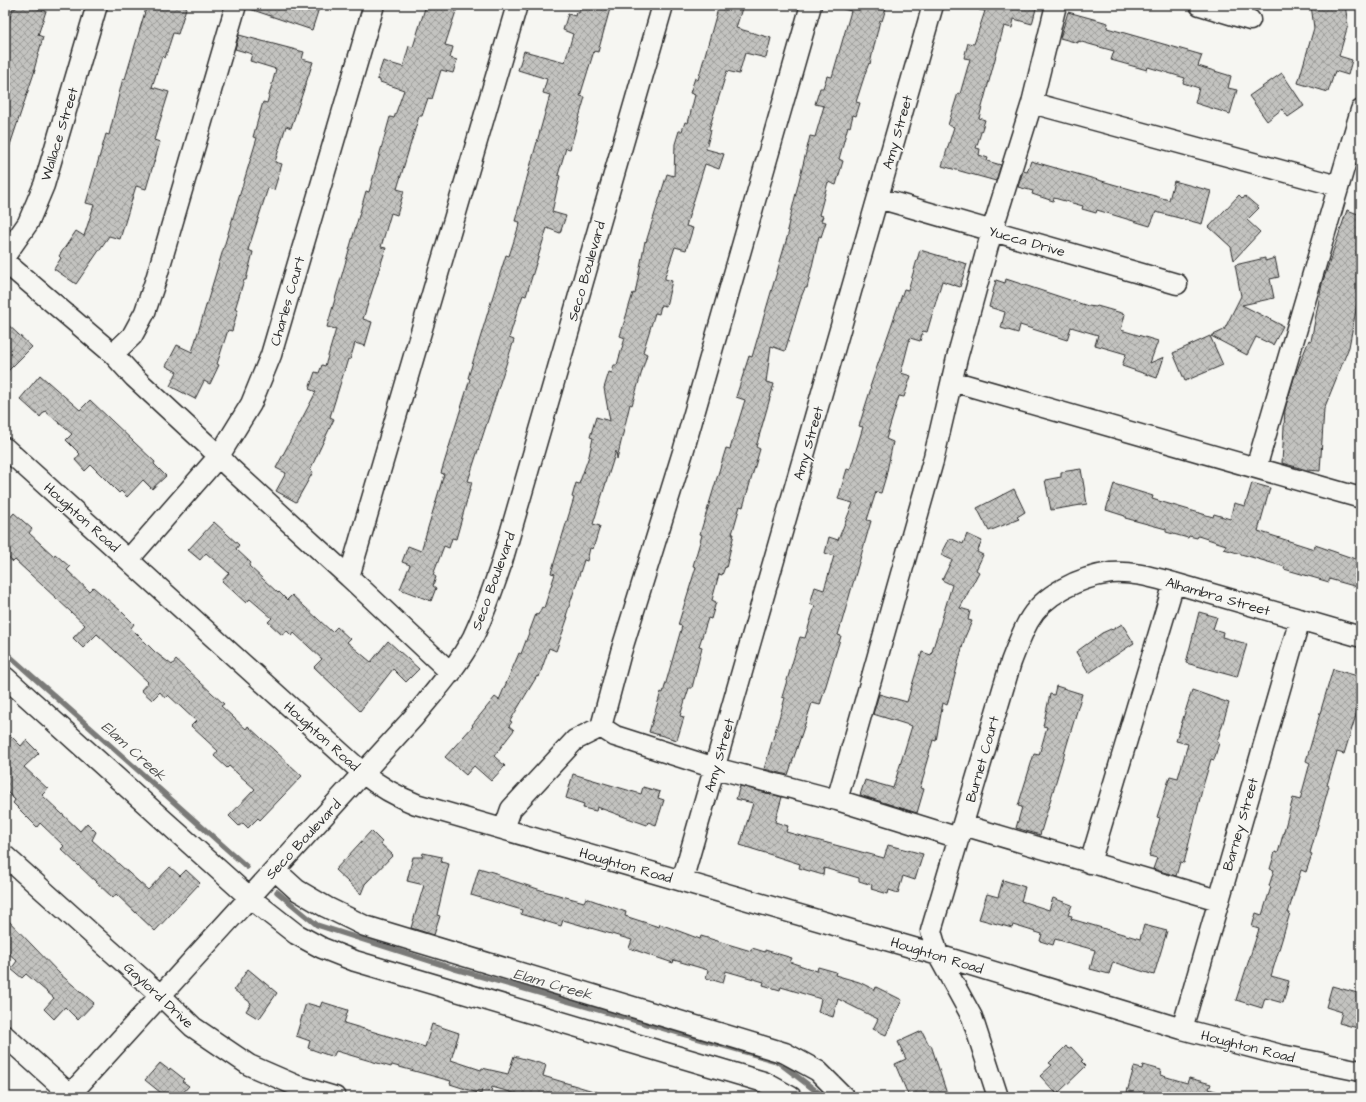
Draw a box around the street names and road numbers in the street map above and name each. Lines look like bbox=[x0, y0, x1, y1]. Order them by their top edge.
street label: Wallace Street bbox=[36, 85, 84, 184]
street label: Amy Street bbox=[878, 92, 918, 172]
street label: Seco Boulevard bbox=[563, 219, 611, 323]
street label: Yucca Drive bbox=[986, 221, 1068, 263]
street label: Charles Court bbox=[266, 254, 310, 348]
street label: Amy Street bbox=[789, 403, 829, 483]
street label: Houghton Road bbox=[39, 478, 124, 557]
street label: Seco Boulevard bbox=[467, 530, 521, 633]
street label: Alhambra Street bbox=[1163, 573, 1273, 622]
street label: Houghton Road bbox=[279, 697, 364, 776]
street label: Burnet Court bbox=[961, 713, 1005, 805]
street label: Amy Street bbox=[700, 715, 740, 795]
street label: Barney Street bbox=[1218, 775, 1264, 873]
street label: Seco Boulevard bbox=[261, 795, 346, 884]
street label: Houghton Road bbox=[577, 843, 675, 889]
street label: Houghton Road bbox=[888, 932, 985, 980]
street label: Gaylord Drive bbox=[119, 958, 198, 1034]
street label: Houghton Road bbox=[1199, 1026, 1297, 1068]

